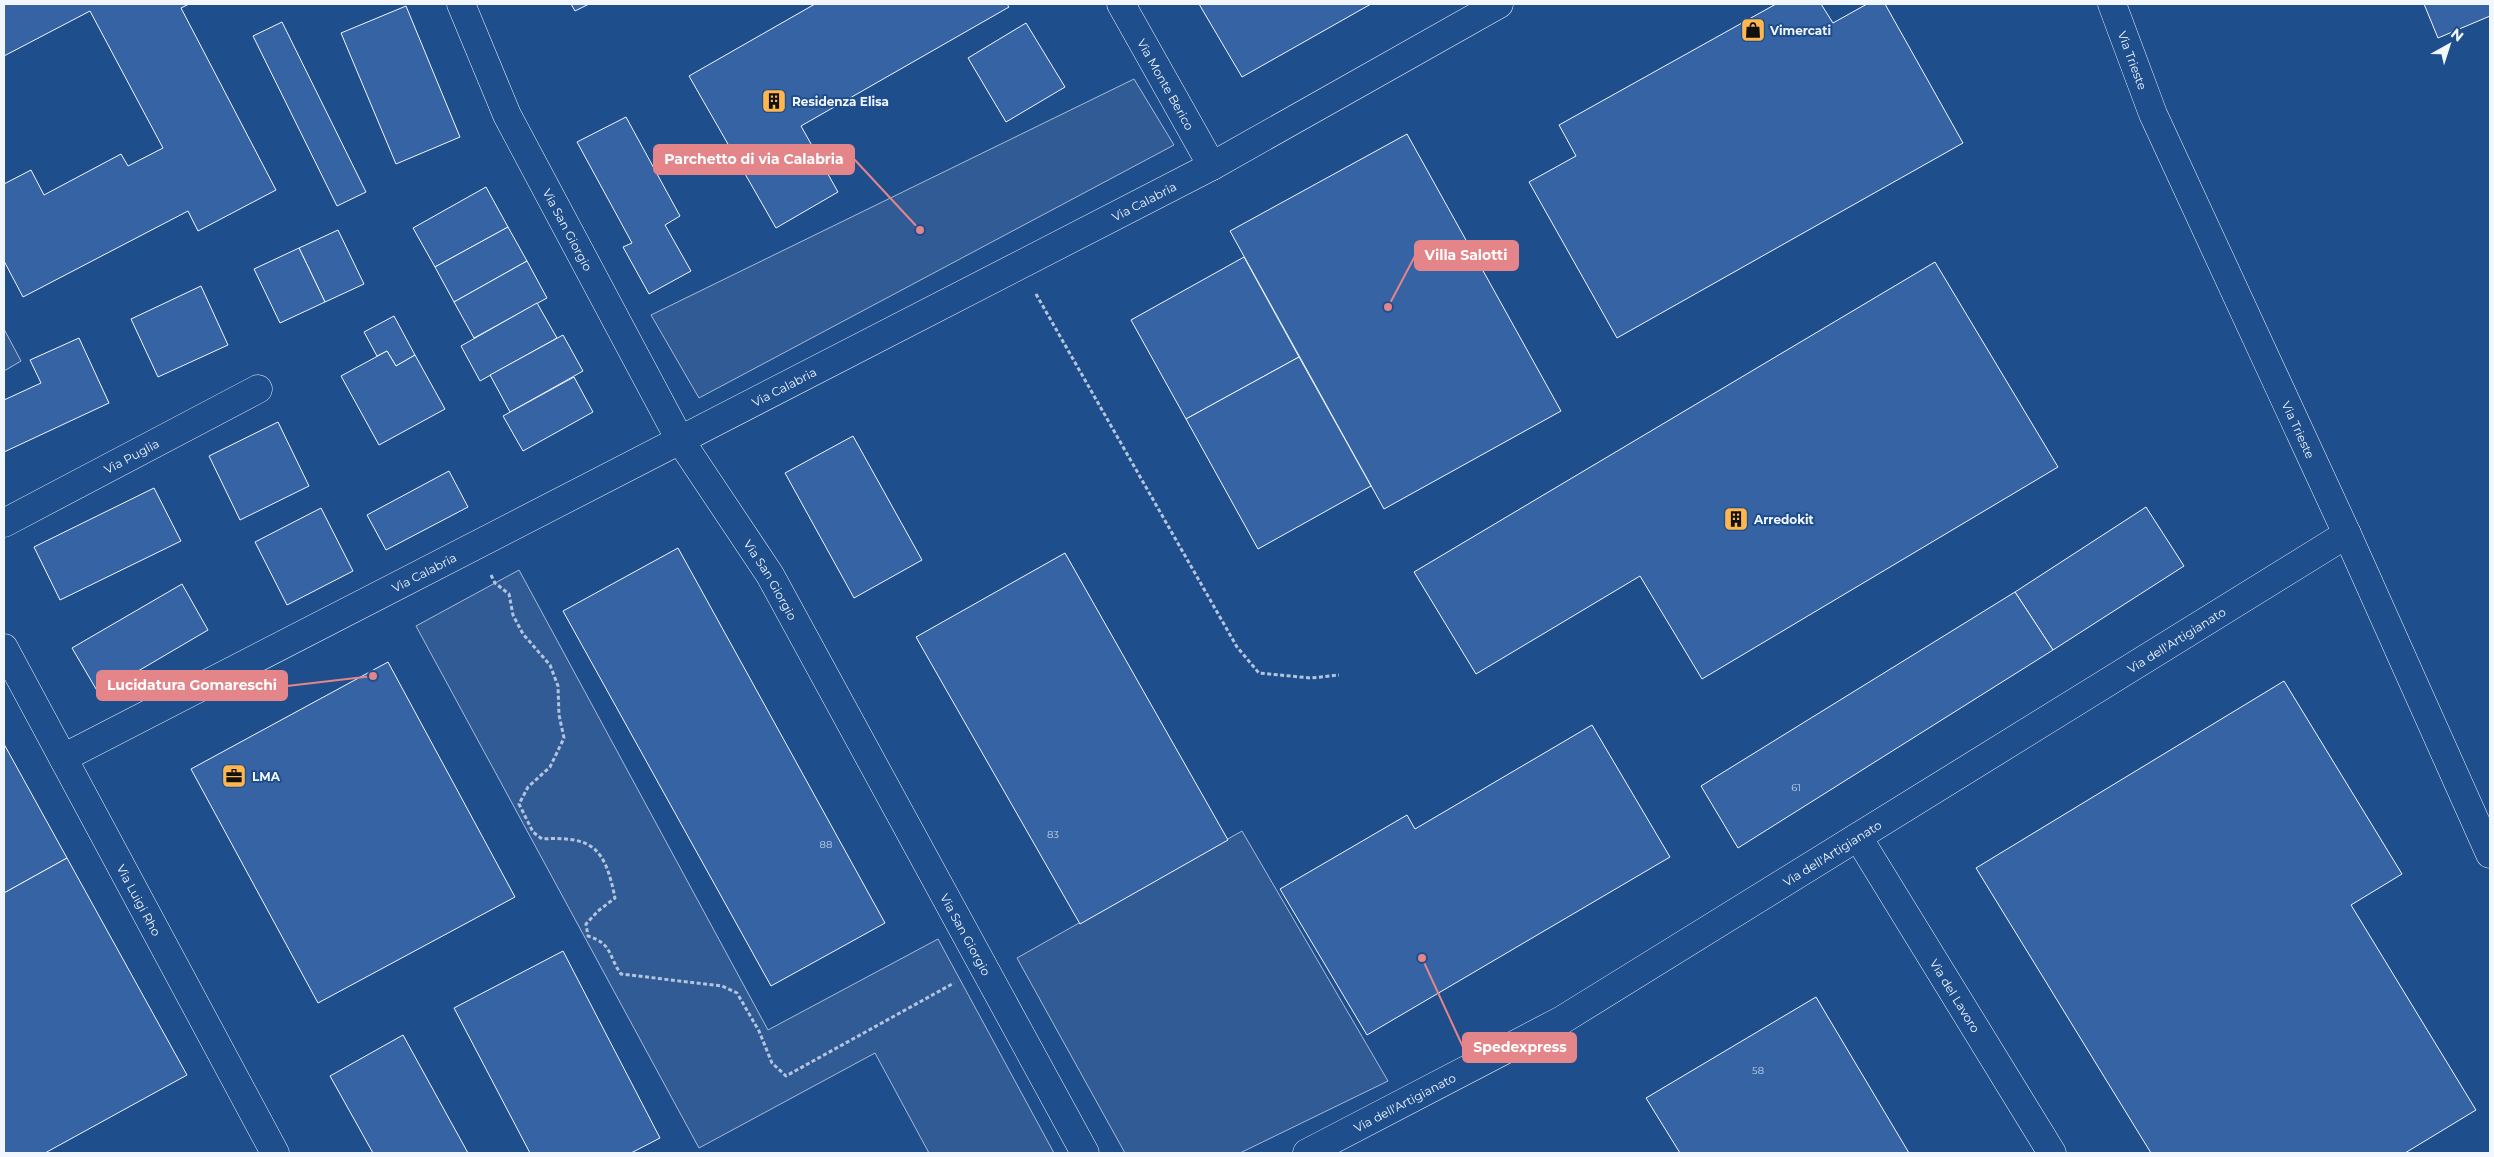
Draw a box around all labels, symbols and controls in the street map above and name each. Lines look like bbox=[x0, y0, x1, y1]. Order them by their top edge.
shop icon: Vimercati bbox=[1740, 17, 1766, 43]
north arrow bbox=[2424, 20, 2474, 70]
place label: Vimercati bbox=[1769, 23, 1831, 38]
text: N bbox=[2447, 24, 2467, 45]
street label: Via Trieste bbox=[2115, 29, 2151, 92]
street label: Via Monte Berico bbox=[1134, 36, 1198, 132]
building icon: Residenza Elisa bbox=[761, 88, 787, 114]
place label: Residenza Elisa bbox=[792, 94, 889, 109]
callout: Parchetto di via Calabria bbox=[654, 145, 854, 174]
text: Parchetto di via Calabria bbox=[664, 150, 844, 168]
street label: Via Calabria bbox=[1109, 178, 1179, 224]
street label: Via San Giorgio bbox=[540, 186, 596, 273]
callout: Villa Salotti bbox=[1415, 241, 1518, 270]
text: Villa Salotti bbox=[1424, 246, 1507, 264]
street label: Via Calabria bbox=[749, 364, 819, 409]
street label: Via Trieste bbox=[2279, 399, 2318, 461]
street label: Via Puglia bbox=[101, 435, 161, 476]
building icon: Arredokit bbox=[1723, 506, 1749, 532]
place label: Arredokit bbox=[1753, 512, 1815, 527]
street label: Via San Giorgio bbox=[741, 537, 801, 622]
street label: Via Calabria bbox=[389, 549, 459, 595]
street label: Via dell'Artigianato bbox=[2124, 604, 2228, 676]
callout: Lucidatura Gomareschi bbox=[97, 671, 287, 700]
text: Lucidatura Gomareschi bbox=[107, 676, 277, 694]
office icon: LMA bbox=[221, 763, 247, 789]
place label: LMA bbox=[252, 769, 281, 784]
house number: 61 bbox=[1791, 781, 1801, 794]
street label: Via dell'Artigianato bbox=[1780, 817, 1884, 889]
house number: 83 bbox=[1047, 828, 1059, 841]
house number: 88 bbox=[820, 838, 832, 851]
street label: Via Luigi Rho bbox=[114, 862, 165, 938]
street label: Via San Giorgio bbox=[938, 891, 994, 978]
street label: Via del Lavoro bbox=[1927, 956, 1984, 1035]
callout: Spedexpress bbox=[1463, 1033, 1576, 1062]
text: Spedexpress bbox=[1473, 1038, 1567, 1056]
house number: 58 bbox=[1752, 1064, 1764, 1077]
street label: Via dell'Artigianato bbox=[1351, 1069, 1458, 1135]

